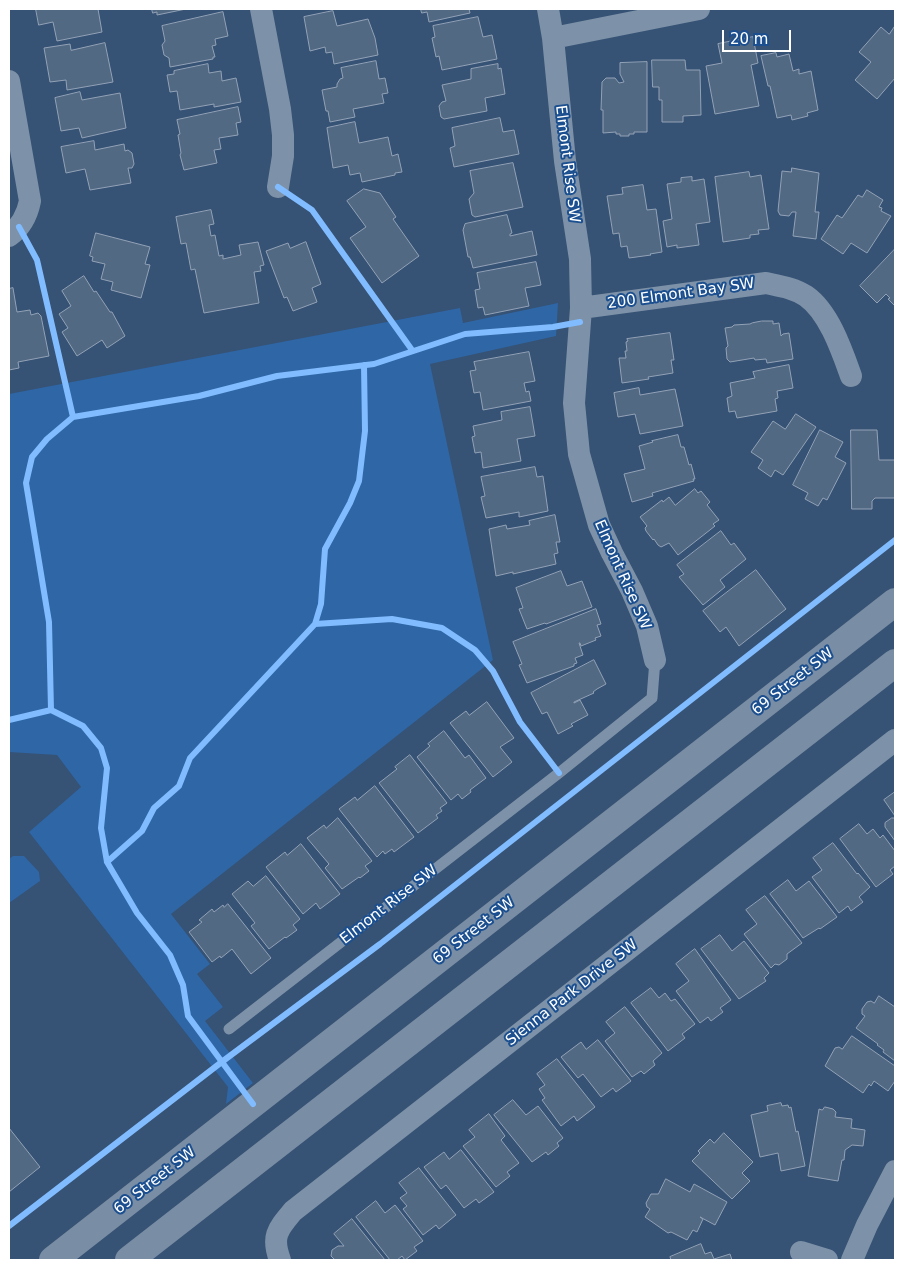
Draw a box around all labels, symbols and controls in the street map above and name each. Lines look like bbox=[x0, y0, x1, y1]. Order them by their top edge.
scale bar bbox=[724, 20, 793, 52]
text: 20 m bbox=[730, 30, 768, 48]
street label: Elmont Rise SW bbox=[551, 104, 583, 224]
street label: 200 Elmont Bay SW bbox=[606, 275, 756, 313]
street label: Elmont Rise SW bbox=[590, 517, 654, 633]
street label: 69 Street SW bbox=[749, 645, 837, 719]
street label: Elmont Rise SW bbox=[337, 861, 441, 949]
street label: 69 Street SW bbox=[430, 894, 518, 968]
street label: Sienna Park Drive SW bbox=[503, 936, 641, 1050]
street label: 69 Street SW bbox=[111, 1144, 199, 1218]

